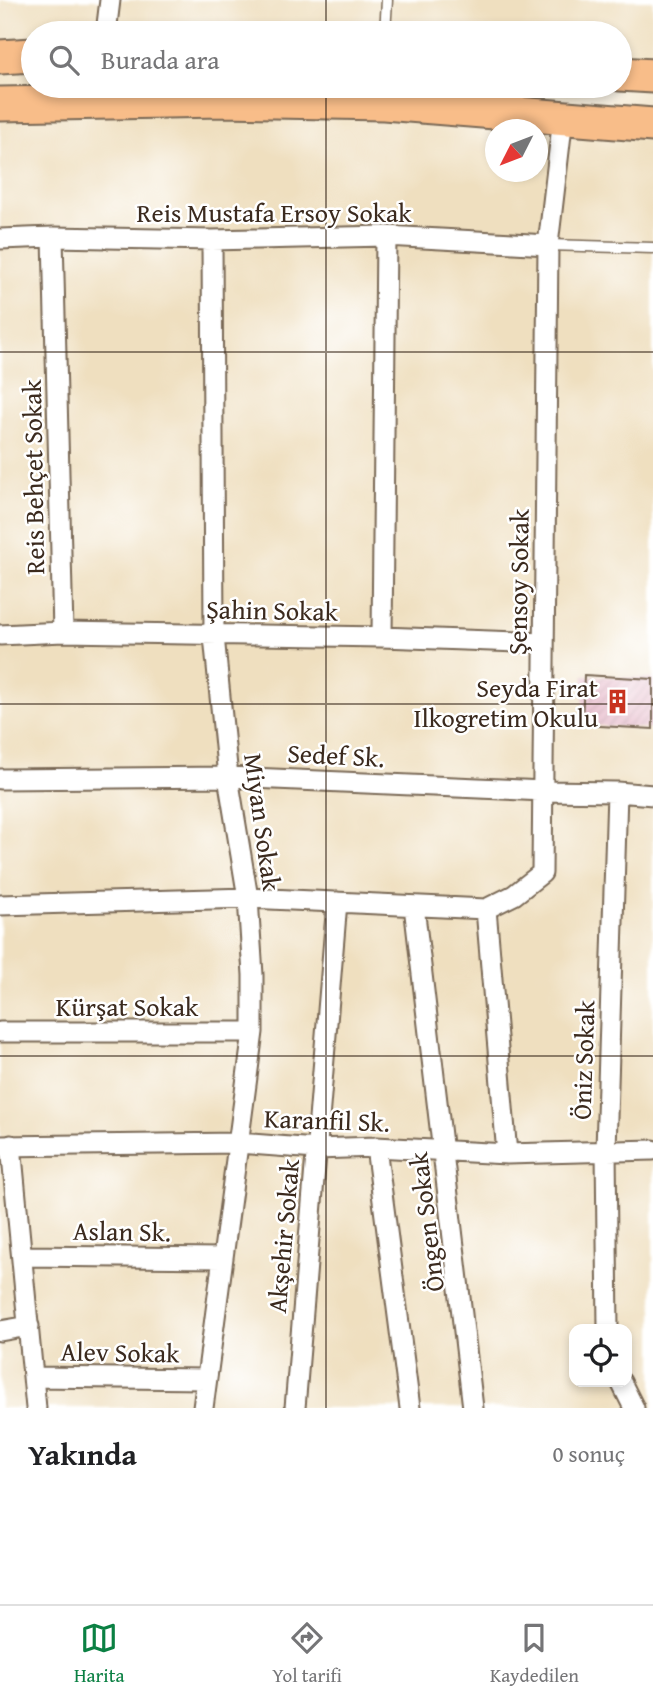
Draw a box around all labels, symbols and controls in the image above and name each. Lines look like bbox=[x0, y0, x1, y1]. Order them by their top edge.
search box bbox=[21, 21, 632, 98]
text: Burada ara bbox=[101, 40, 220, 79]
icon: search bbox=[45, 41, 83, 79]
north arrow bbox=[485, 119, 548, 182]
street label: Reis Mustafa Ersoy Sokak bbox=[137, 193, 412, 232]
street label: Reis Behçet Sokak bbox=[12, 378, 54, 575]
street label: Şensoy Sokak bbox=[497, 508, 539, 656]
street label: Şahin Sokak bbox=[206, 589, 339, 631]
place label: Seyda Firat Ilkogretim Okulu bbox=[413, 668, 598, 737]
building icon: Seyda Firat Ilkogretim Okulu bbox=[604, 688, 632, 716]
street label: Sedef Sk. bbox=[286, 733, 386, 777]
street label: Miyan Sokak bbox=[234, 751, 292, 894]
street label: Kürşat Sokak bbox=[56, 987, 199, 1026]
street label: Öniz Sokak bbox=[561, 999, 605, 1120]
street label: Karanfil Sk. bbox=[263, 1098, 391, 1142]
street label: Öngen Sokak bbox=[398, 1149, 454, 1294]
street label: Akşehir Sokak bbox=[257, 1157, 309, 1315]
street label: Aslan Sk. bbox=[73, 1211, 171, 1251]
map controls bbox=[569, 1324, 632, 1387]
button: locate bbox=[569, 1324, 632, 1387]
street label: Alev Sokak bbox=[60, 1331, 180, 1373]
text: Yakında bbox=[28, 1432, 137, 1476]
text: 0 sonuç bbox=[552, 1437, 625, 1470]
tab: Harita bbox=[74, 1619, 124, 1689]
tab: Yol tarifi bbox=[272, 1619, 342, 1689]
tab: Kaydedilen bbox=[490, 1619, 579, 1689]

